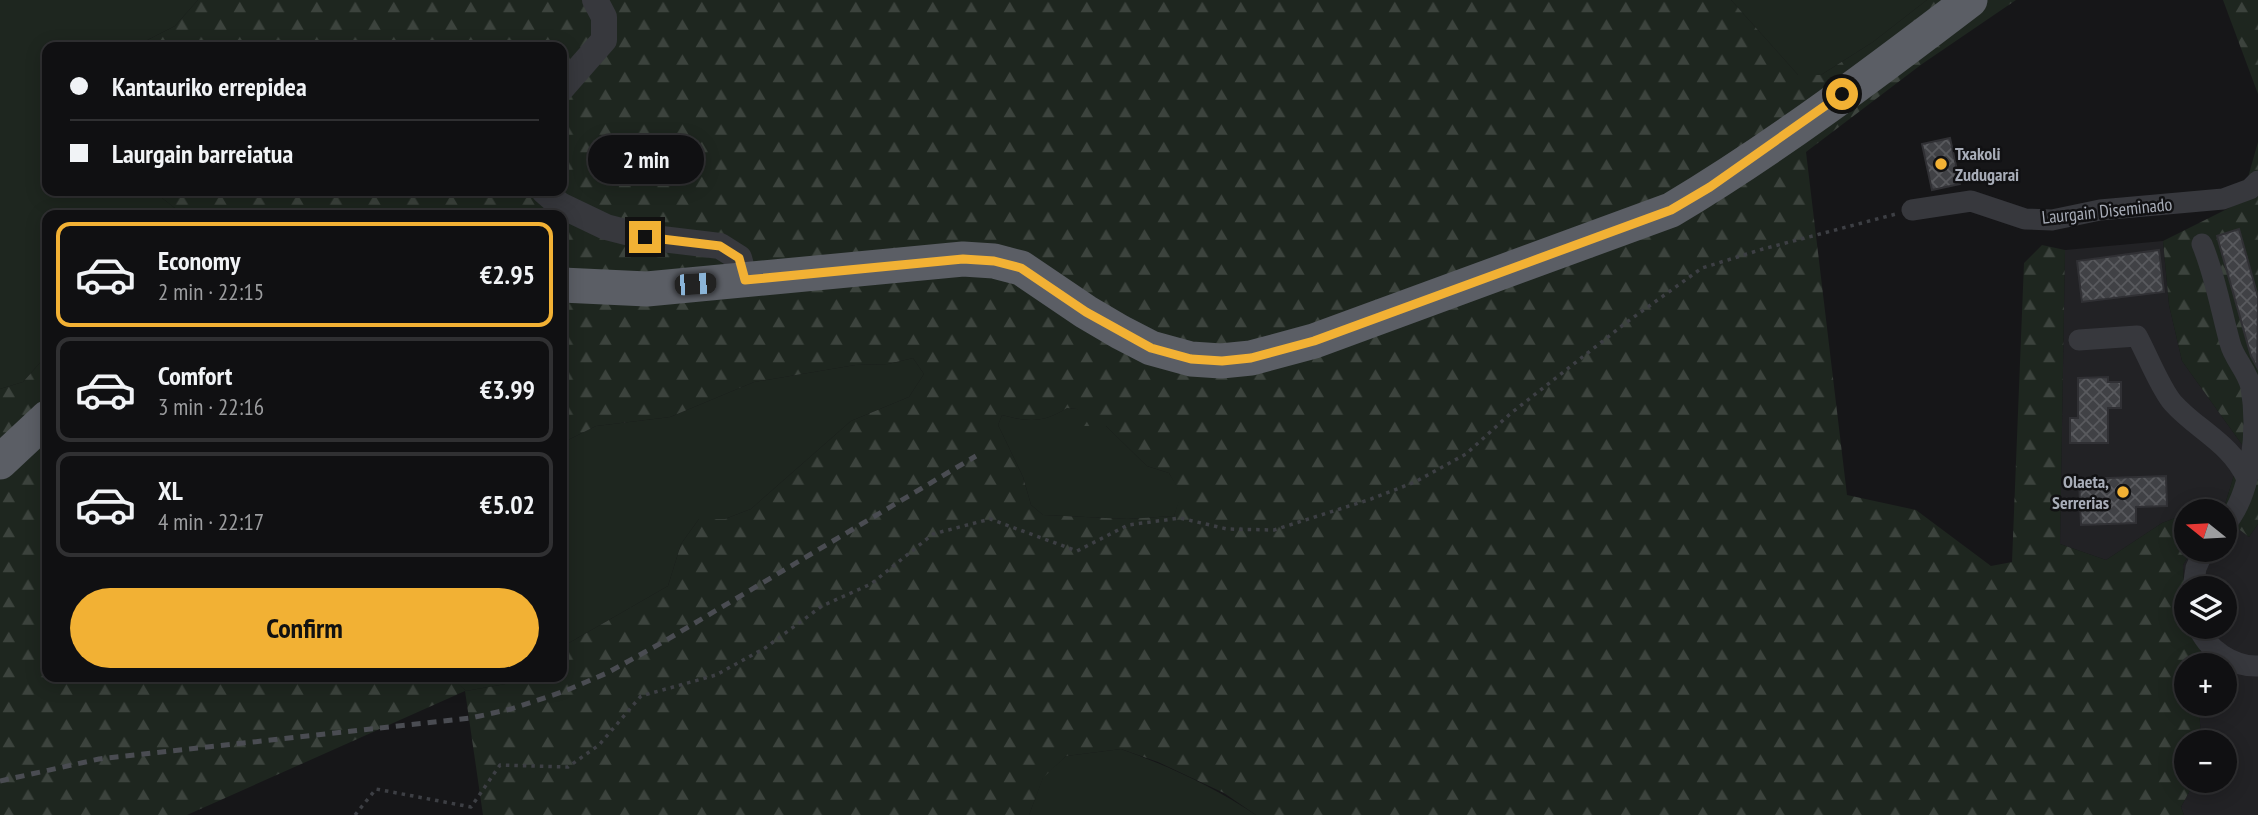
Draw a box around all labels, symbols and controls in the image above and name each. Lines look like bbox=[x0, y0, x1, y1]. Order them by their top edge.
text: Kantauriko errepidea bbox=[112, 70, 307, 103]
route start bbox=[1826, 78, 1858, 110]
callout: 2 min bbox=[587, 135, 703, 184]
text: Laurgain barreiatua bbox=[112, 137, 293, 170]
place label: Txakoli Zudugarai bbox=[1955, 142, 2019, 186]
text: 2 min bbox=[623, 145, 669, 174]
marker: Txakoli Zudugarai bbox=[1933, 156, 1949, 172]
street label: Laurgain Diseminado bbox=[2041, 192, 2173, 229]
route end bbox=[629, 221, 661, 253]
icon: car bbox=[74, 243, 137, 306]
text: Economy bbox=[158, 244, 240, 277]
text: €2.95 bbox=[480, 258, 535, 291]
car bbox=[674, 272, 717, 296]
text: 2 min · 22:15 bbox=[158, 277, 264, 306]
icon: car bbox=[74, 358, 137, 421]
text: Comfort bbox=[158, 359, 232, 392]
text: €3.99 bbox=[480, 373, 535, 406]
text: 3 min · 22:16 bbox=[158, 392, 264, 421]
place label: Olaeta, Serrerias bbox=[2052, 470, 2109, 514]
icon: car bbox=[74, 473, 137, 536]
text: XL bbox=[158, 474, 183, 507]
marker: Olaeta, Serrerias bbox=[2115, 484, 2131, 500]
text: €5.02 bbox=[480, 488, 535, 521]
north arrow bbox=[2174, 499, 2236, 562]
map controls bbox=[2174, 499, 2237, 793]
text: 4 min · 22:17 bbox=[158, 507, 264, 536]
button: layers bbox=[2174, 576, 2237, 639]
button: Confirm bbox=[70, 588, 539, 668]
button: + bbox=[2174, 653, 2237, 716]
button: − bbox=[2174, 730, 2237, 793]

